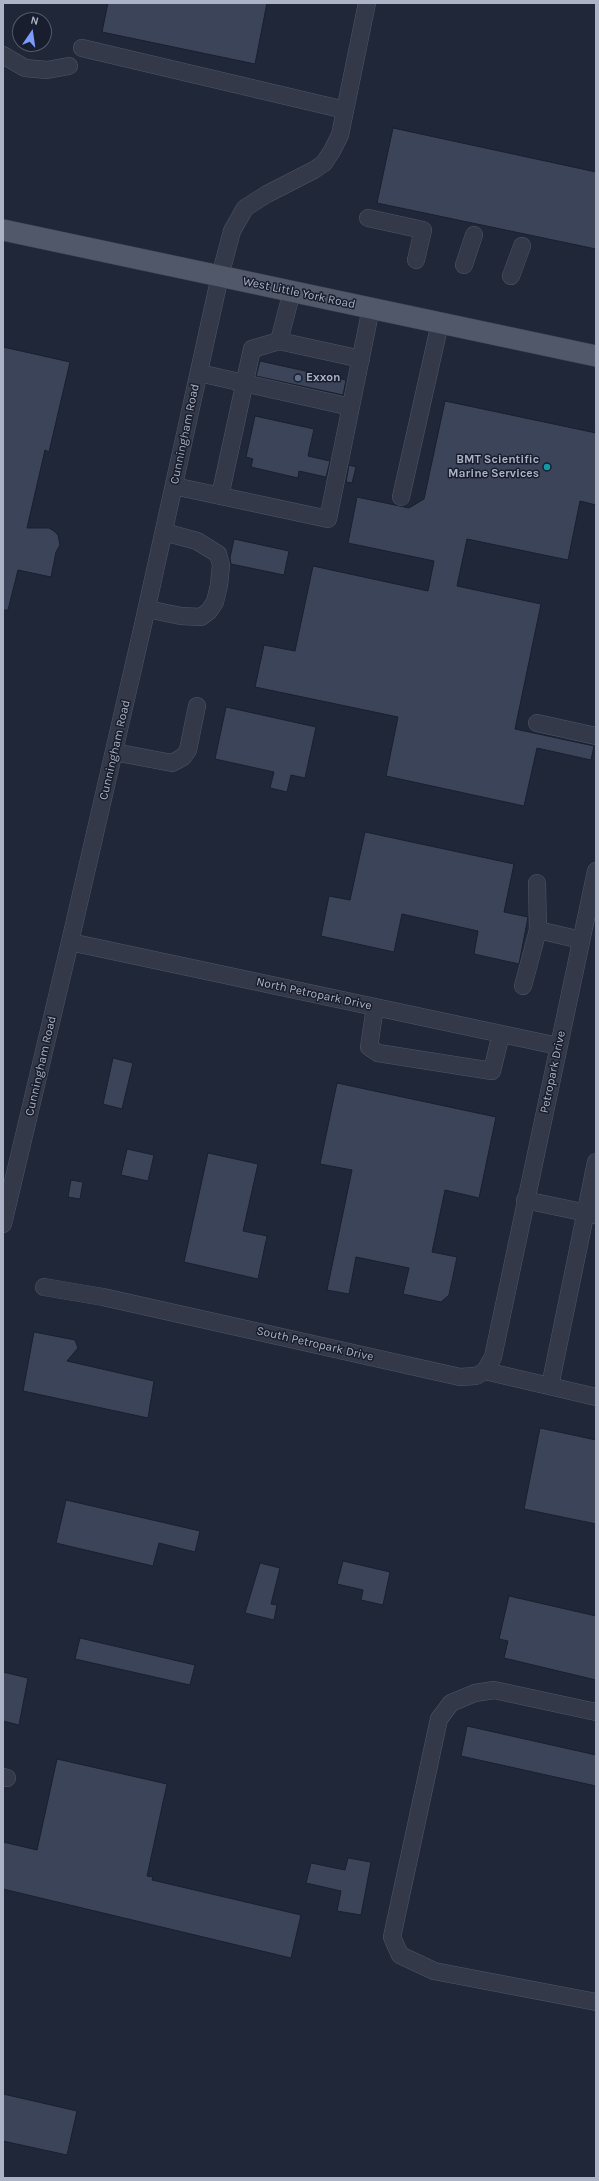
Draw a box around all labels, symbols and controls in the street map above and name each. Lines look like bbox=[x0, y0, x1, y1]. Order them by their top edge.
north arrow bbox=[12, 12, 52, 52]
text: N bbox=[29, 14, 40, 28]
street label: West Little York Road bbox=[241, 274, 357, 312]
place label: Exxon bbox=[306, 371, 341, 385]
marker: Exxon bbox=[293, 373, 303, 383]
street label: Cunningham Road bbox=[167, 382, 203, 486]
place label: BMT Scientific Marine Services bbox=[448, 453, 539, 481]
marker: BMT Scientific Marine Services bbox=[542, 462, 552, 472]
street label: Cunningham Road bbox=[96, 699, 134, 801]
street label: North Petropark Drive bbox=[255, 975, 373, 1013]
street label: Cunningham Road bbox=[22, 1015, 60, 1117]
street label: Petropark Drive bbox=[537, 1030, 569, 1114]
street label: South Petropark Drive bbox=[255, 1324, 375, 1364]

